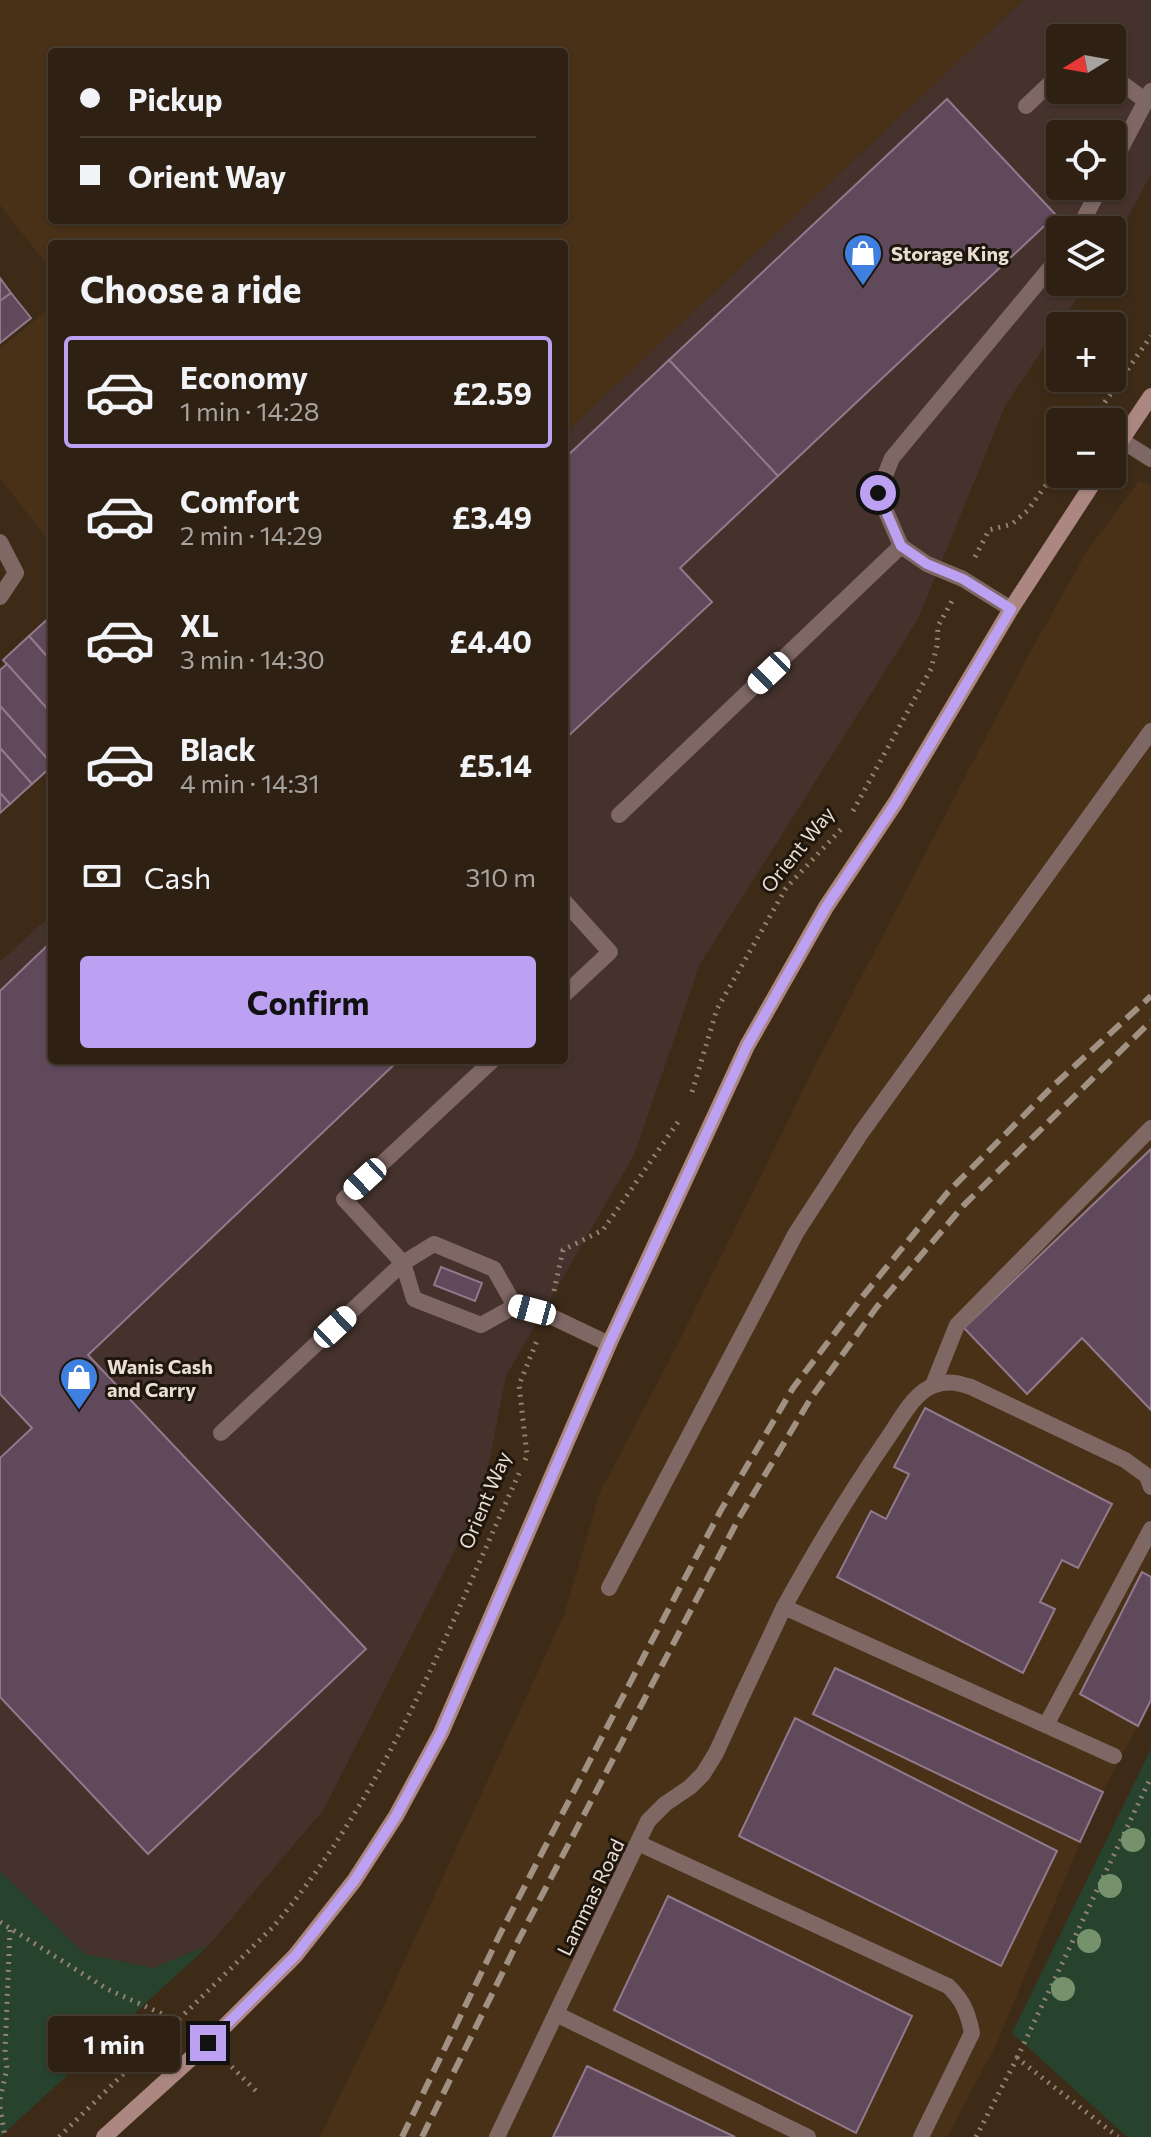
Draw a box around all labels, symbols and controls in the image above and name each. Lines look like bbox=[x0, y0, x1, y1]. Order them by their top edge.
north arrow bbox=[1046, 24, 1126, 104]
map controls bbox=[1046, 24, 1126, 488]
text: Pickup bbox=[128, 80, 222, 117]
button: locate bbox=[1046, 120, 1126, 200]
text: Orient Way bbox=[128, 157, 286, 194]
button: layers bbox=[1046, 216, 1126, 296]
shop icon: Storage King bbox=[842, 232, 884, 287]
place label: Storage King bbox=[891, 241, 1009, 265]
text: Choose a ride bbox=[80, 266, 301, 310]
button: + bbox=[1046, 312, 1126, 392]
icon: car bbox=[84, 356, 156, 428]
text: Economy bbox=[180, 358, 308, 395]
text: £2.59 bbox=[453, 374, 532, 411]
text: 1 min · 14:28 bbox=[180, 395, 319, 426]
button: − bbox=[1046, 408, 1126, 488]
route start bbox=[860, 475, 896, 511]
icon: car bbox=[84, 480, 156, 552]
text: Comfort bbox=[180, 482, 299, 519]
text: £3.49 bbox=[452, 498, 532, 535]
text: 2 min · 14:29 bbox=[180, 519, 323, 550]
icon: car bbox=[84, 604, 156, 676]
text: XL bbox=[180, 606, 219, 643]
text: £4.40 bbox=[449, 622, 532, 659]
text: 3 min · 14:30 bbox=[180, 643, 325, 674]
car bbox=[743, 648, 795, 698]
icon: car bbox=[84, 728, 156, 800]
text: Black bbox=[180, 730, 256, 767]
text: £5.14 bbox=[459, 746, 532, 783]
text: 4 min · 14:31 bbox=[180, 767, 320, 798]
street label: Orient Way bbox=[755, 801, 839, 897]
icon: cash bbox=[80, 854, 124, 898]
text: Cash bbox=[144, 858, 211, 895]
text: 310 m bbox=[465, 861, 536, 892]
button: Confirm bbox=[80, 956, 536, 1048]
car bbox=[339, 1154, 391, 1204]
car bbox=[506, 1292, 558, 1328]
car bbox=[309, 1302, 361, 1352]
place label: Wanis Cash and Carry bbox=[107, 1354, 213, 1401]
shop icon: Wanis Cash and Carry bbox=[58, 1356, 100, 1411]
street label: Orient Way bbox=[453, 1448, 515, 1552]
street label: Lammas Road bbox=[551, 1835, 629, 1959]
callout: 1 min bbox=[48, 2015, 180, 2071]
route end bbox=[190, 2025, 226, 2061]
text: 1 min bbox=[83, 2028, 145, 2059]

